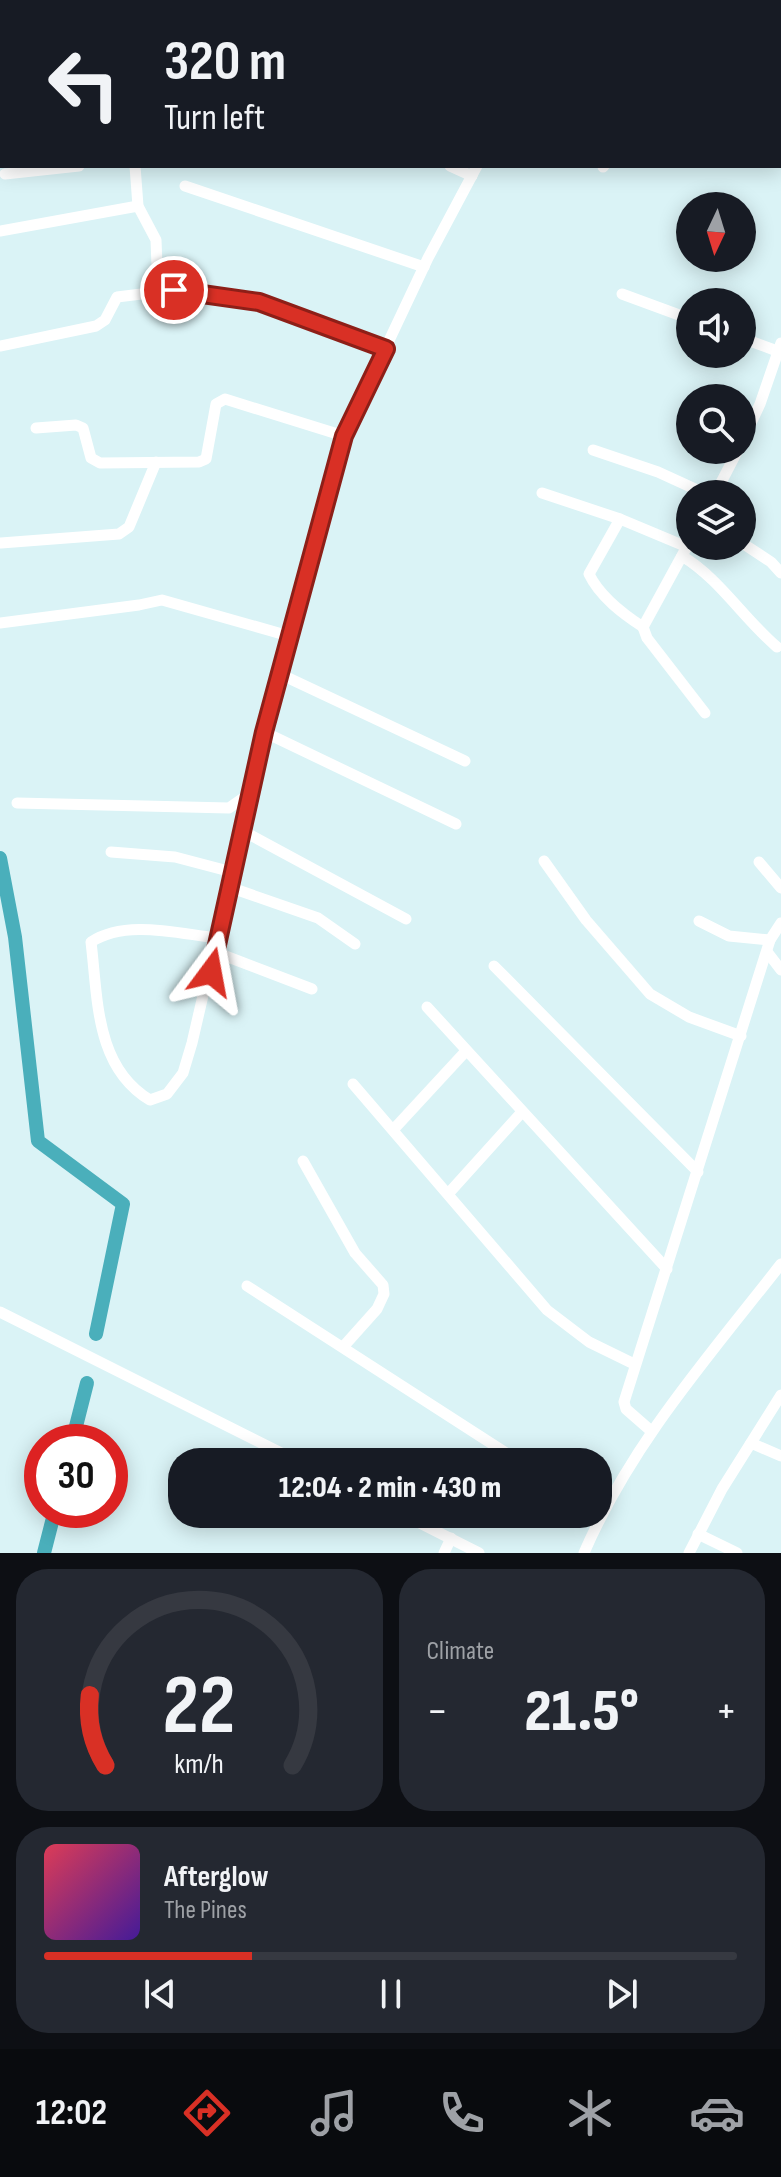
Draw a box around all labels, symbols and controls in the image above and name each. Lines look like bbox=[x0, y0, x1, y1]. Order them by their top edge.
text: 320 m bbox=[164, 29, 286, 96]
icon: left bbox=[32, 32, 136, 136]
text: Turn left bbox=[164, 97, 265, 140]
north arrow bbox=[676, 192, 756, 272]
map controls bbox=[676, 192, 756, 560]
pin bbox=[140, 256, 208, 324]
icon: arrive bbox=[152, 268, 196, 312]
button: sound bbox=[676, 288, 756, 368]
button: search bbox=[676, 384, 756, 464]
button: layers bbox=[676, 480, 756, 560]
position arrow bbox=[169, 930, 253, 1014]
speed limit sign: 30 bbox=[24, 1424, 128, 1528]
text: 12:04 · 2 min · 430 m bbox=[279, 1470, 501, 1506]
text: Climate bbox=[427, 1636, 494, 1667]
text: 22 bbox=[163, 1657, 236, 1757]
text: 21.5° bbox=[525, 1676, 639, 1748]
text: − bbox=[427, 1685, 448, 1738]
text: + bbox=[715, 1685, 737, 1738]
text: km/h bbox=[175, 1747, 224, 1782]
text: Afterglow bbox=[164, 1859, 269, 1895]
text: The Pines bbox=[164, 1895, 247, 1926]
icon: previous bbox=[138, 1972, 182, 2016]
icon: pause bbox=[369, 1972, 413, 2016]
icon: next bbox=[600, 1972, 644, 2016]
icon: directions bbox=[179, 2085, 235, 2141]
icon: music bbox=[306, 2085, 362, 2141]
icon: phone bbox=[434, 2085, 490, 2141]
icon: climate bbox=[562, 2085, 618, 2141]
icon: car bbox=[689, 2085, 745, 2141]
text: 12:02 bbox=[36, 2092, 107, 2135]

